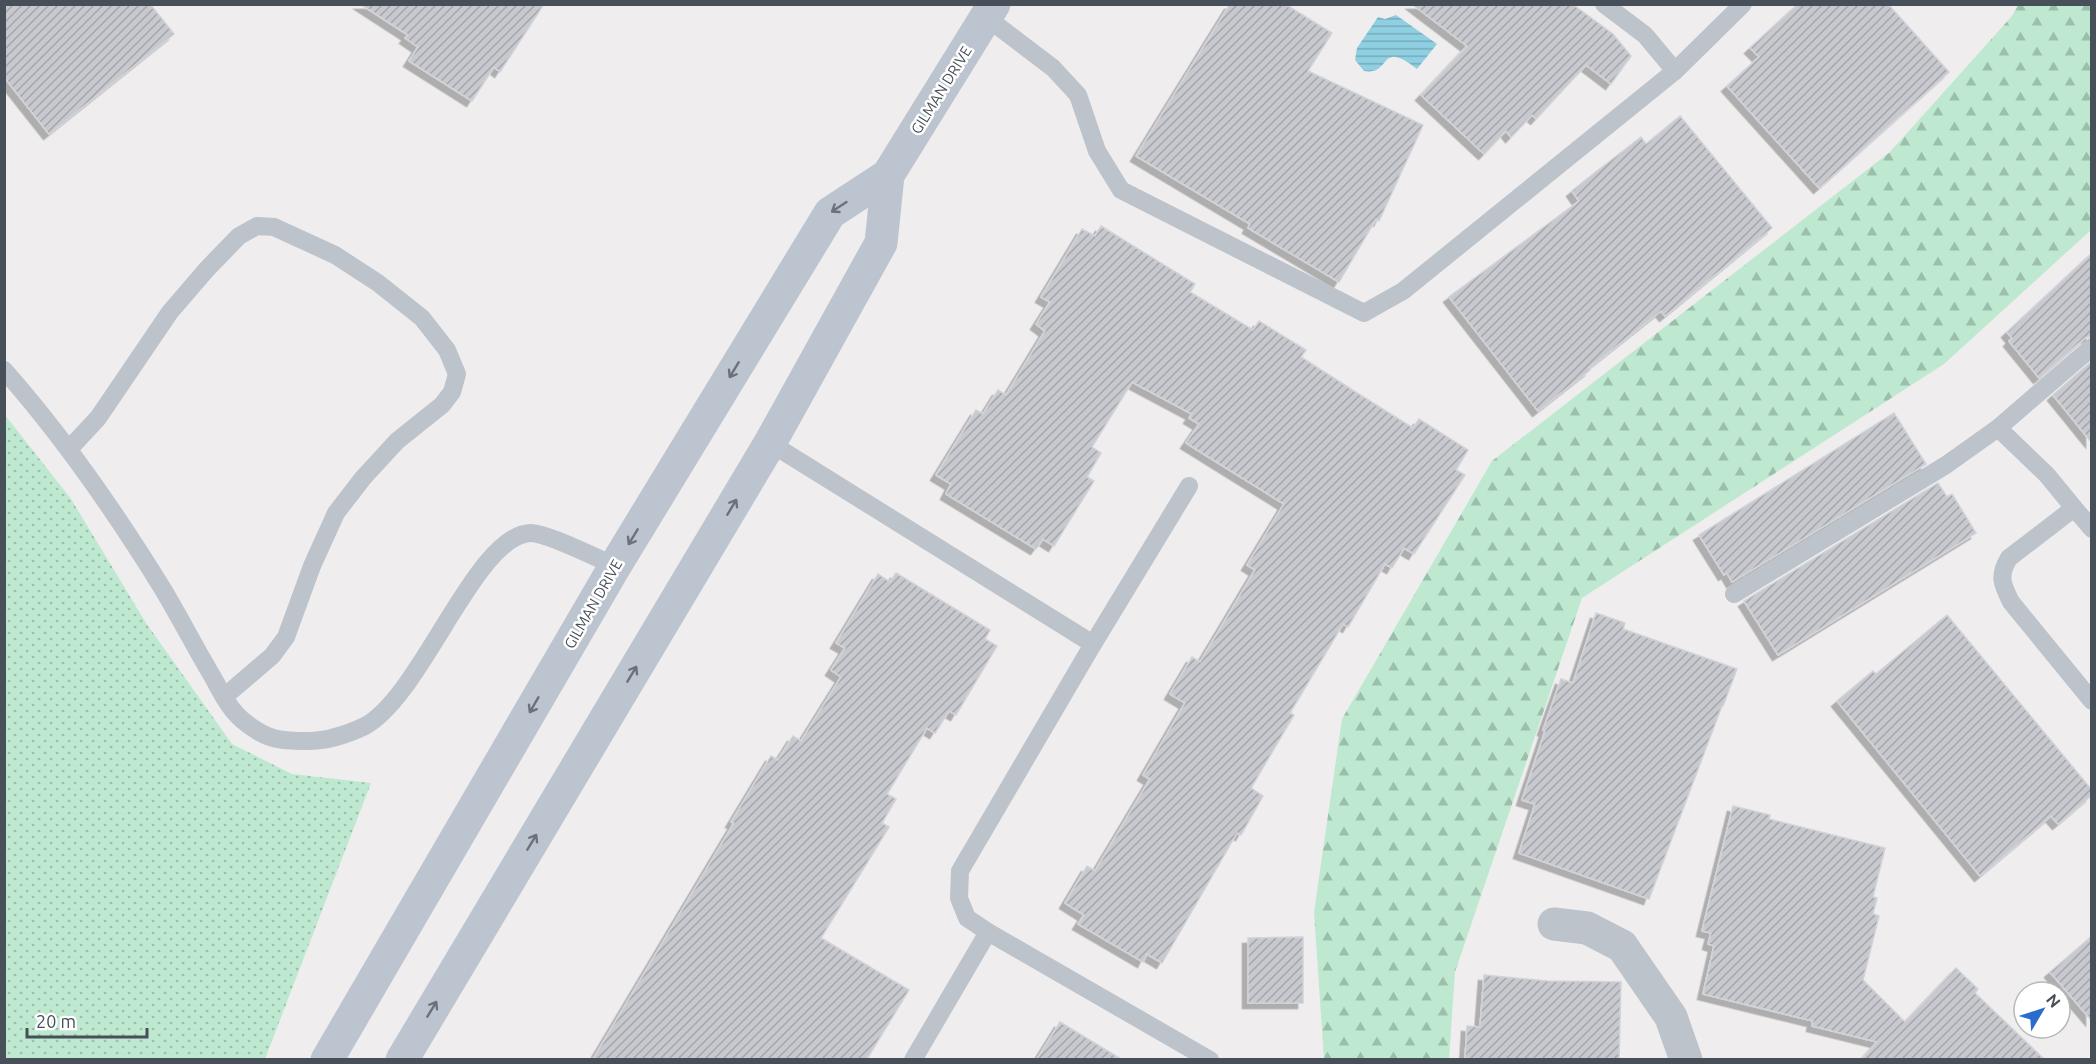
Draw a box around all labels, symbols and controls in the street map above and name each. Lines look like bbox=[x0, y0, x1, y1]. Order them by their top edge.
street label: GILMAN DRIVE bbox=[907, 43, 975, 137]
one-way arrow bbox=[831, 201, 848, 213]
one-way arrow bbox=[728, 361, 740, 378]
one-way arrow bbox=[726, 499, 738, 516]
one-way arrow bbox=[626, 528, 638, 545]
street label: GILMAN DRIVE bbox=[561, 556, 625, 652]
one-way arrow bbox=[626, 666, 638, 683]
one-way arrow bbox=[528, 696, 540, 713]
one-way arrow bbox=[527, 833, 538, 851]
north arrow bbox=[2012, 980, 2072, 1040]
text: N bbox=[2043, 990, 2064, 1011]
scale bar bbox=[27, 1001, 147, 1039]
one-way arrow bbox=[427, 1001, 439, 1018]
text: 20 m bbox=[36, 1011, 76, 1031]

